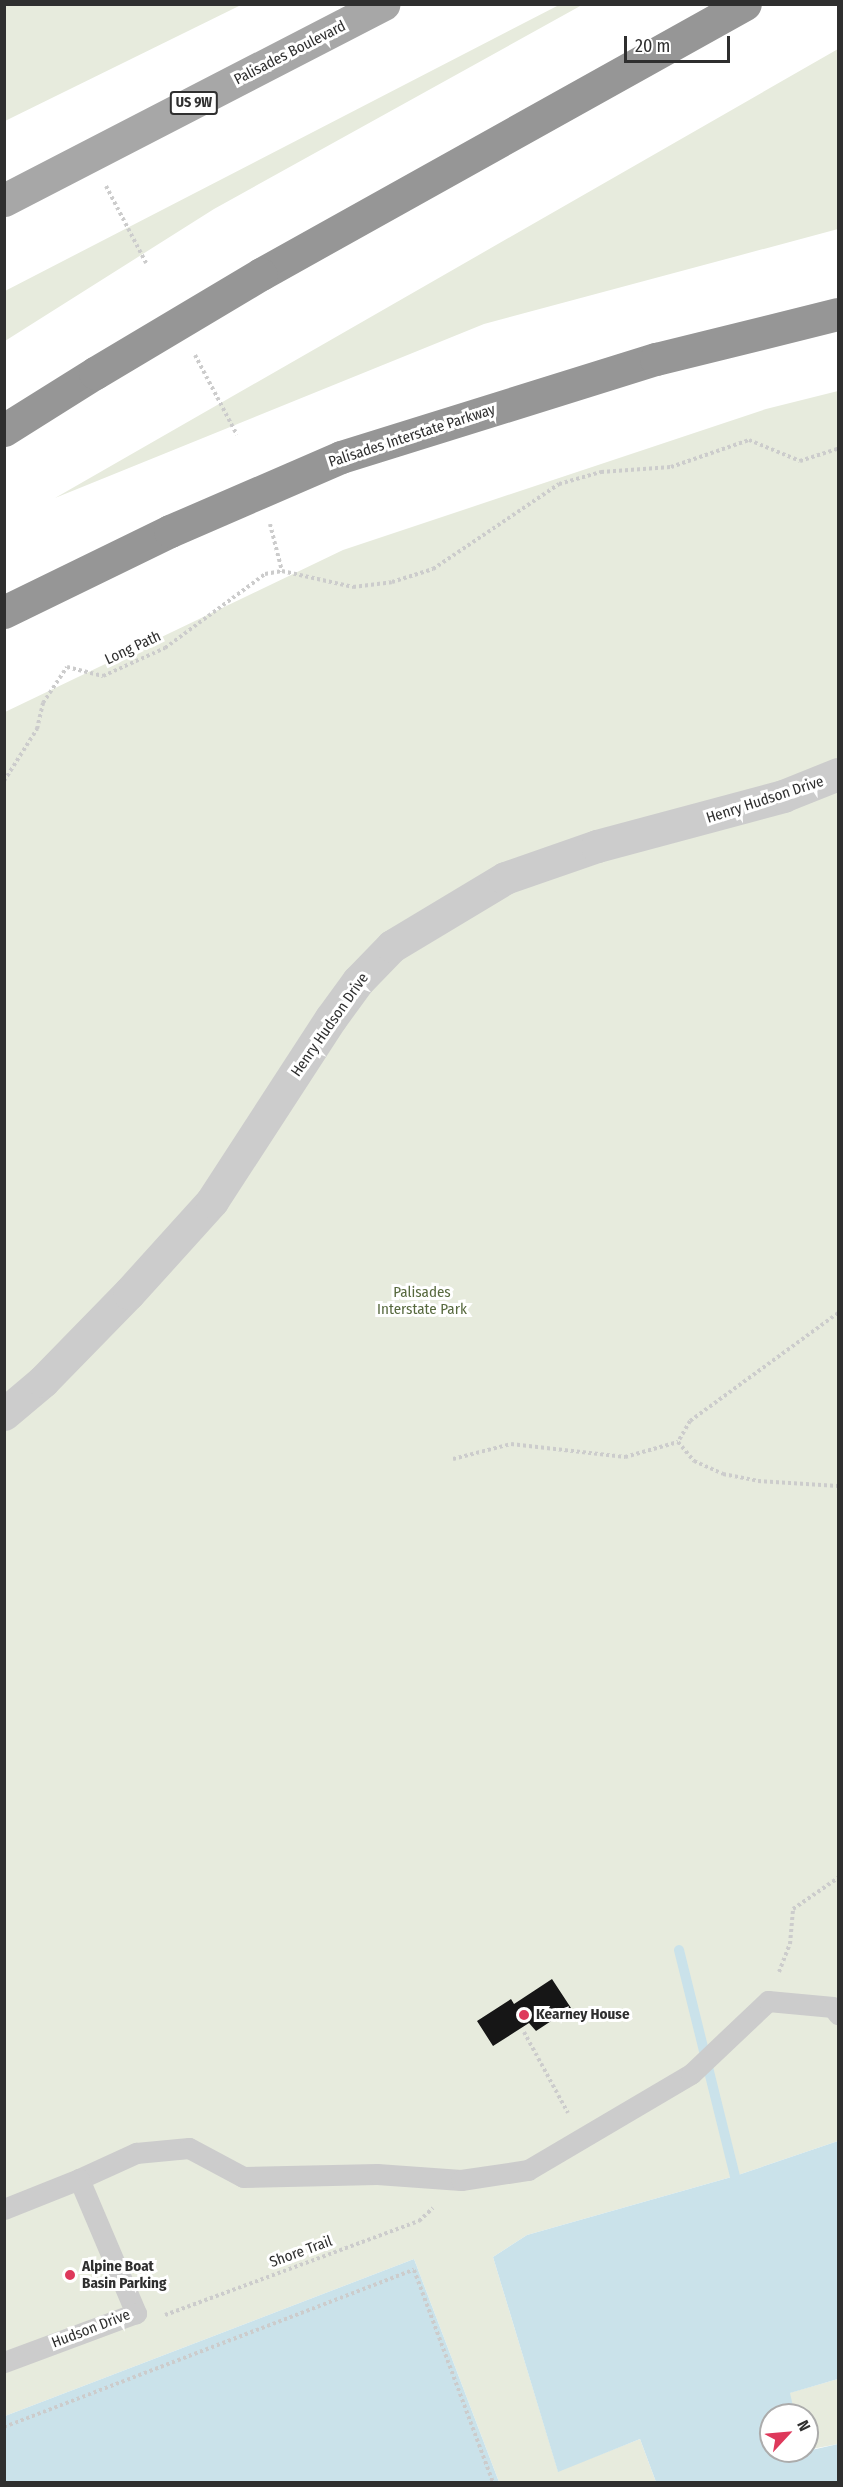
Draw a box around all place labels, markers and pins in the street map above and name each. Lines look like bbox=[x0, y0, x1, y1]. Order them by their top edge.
place label: Kearney House bbox=[536, 2006, 629, 2024]
marker: Kearney House bbox=[517, 2008, 531, 2022]
place label: Alpine Boat Basin Parking bbox=[82, 2257, 166, 2292]
marker: Alpine Boat Basin Parking bbox=[63, 2268, 77, 2282]

